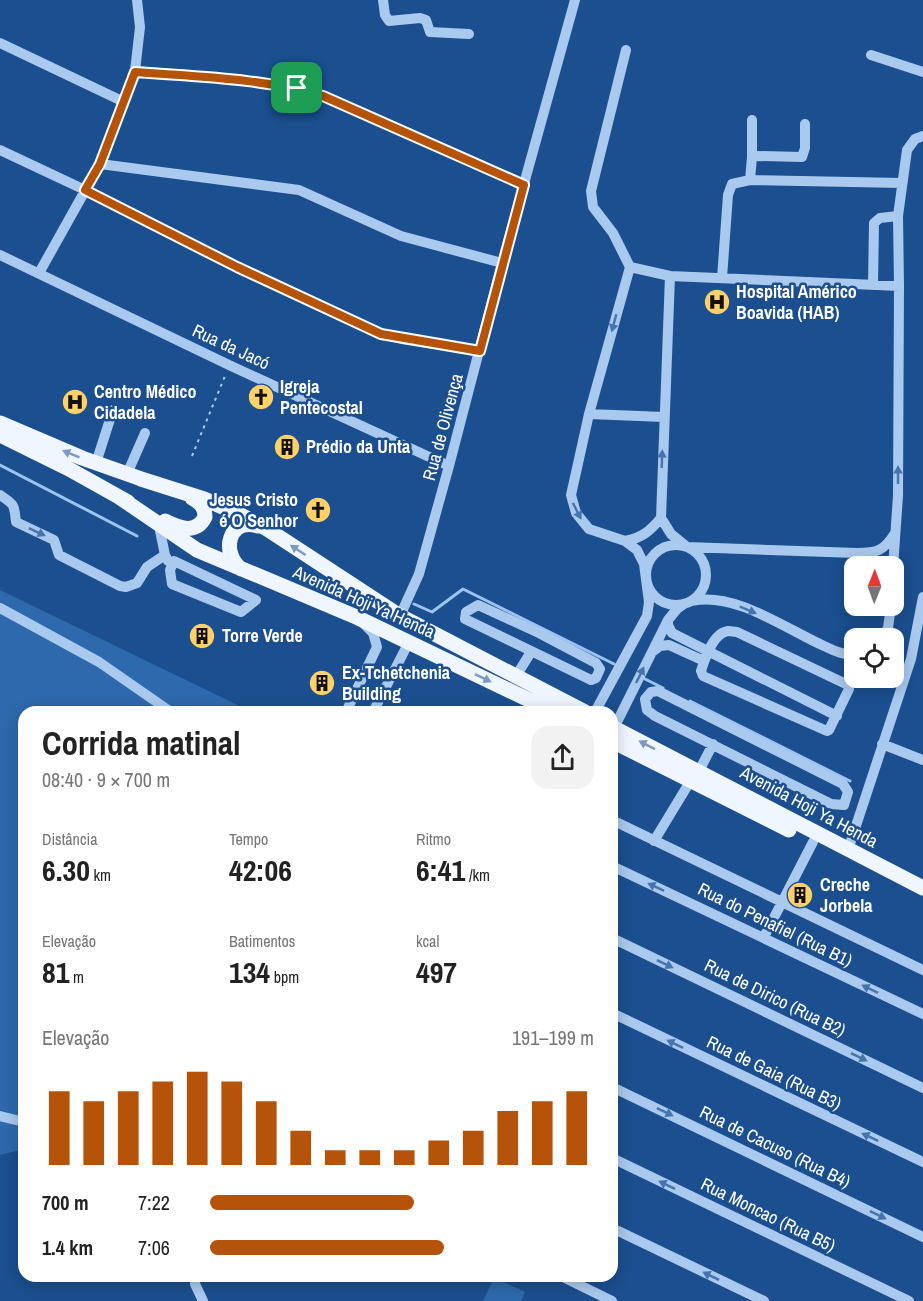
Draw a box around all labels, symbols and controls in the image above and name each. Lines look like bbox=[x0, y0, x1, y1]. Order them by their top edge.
pin bbox=[271, 62, 322, 113]
icon: arrive bbox=[280, 71, 313, 104]
place label: Hospital Américo Boavida (HAB) bbox=[736, 279, 857, 325]
hospital icon: Hospital Américo Boavida (HAB) bbox=[702, 287, 732, 317]
one-way arrow bbox=[609, 314, 618, 332]
street label: Rua da Jacó bbox=[188, 318, 274, 375]
street label: Rua de Olivença bbox=[416, 371, 469, 483]
place label: Igreja Pentecostal bbox=[280, 374, 363, 420]
place label: Centro Médico Cidadela bbox=[94, 379, 197, 425]
church icon: Igreja Pentecostal bbox=[246, 382, 276, 412]
hospital icon: Centro Médico Cidadela bbox=[60, 387, 90, 417]
building icon: Prédio da Unta bbox=[272, 432, 302, 462]
place label: Prédio da Unta bbox=[306, 434, 411, 459]
one-way arrow bbox=[62, 449, 80, 458]
one-way arrow bbox=[658, 450, 667, 469]
one-way arrow bbox=[893, 466, 903, 485]
place label: Jesus Cristo é O Senhor bbox=[209, 487, 298, 533]
church icon: Jesus Cristo é O Senhor bbox=[303, 495, 333, 525]
one-way arrow bbox=[572, 502, 582, 520]
one-way arrow bbox=[29, 527, 47, 537]
one-way arrow bbox=[290, 544, 306, 555]
north arrow bbox=[844, 556, 904, 616]
map controls bbox=[844, 556, 904, 688]
street label: Avenida Hoji Ya Henda bbox=[288, 559, 439, 644]
one-way arrow bbox=[739, 606, 757, 615]
building icon: Torre Verde bbox=[187, 621, 217, 651]
place label: Torre Verde bbox=[222, 623, 303, 648]
button: locate bbox=[844, 628, 904, 688]
place label: Ex-Tchetchenia Building bbox=[342, 660, 451, 706]
one-way arrow bbox=[635, 667, 644, 684]
building icon: Ex-Tchetchenia Building bbox=[307, 668, 337, 698]
one-way arrow bbox=[474, 673, 491, 683]
text: Corrida matinal bbox=[42, 721, 241, 765]
button: share bbox=[531, 726, 594, 789]
one-way arrow bbox=[639, 740, 656, 750]
street label: Avenida Hoji Ya Henda bbox=[735, 759, 883, 853]
text: 08:40 · 9 × 700 m bbox=[42, 766, 170, 793]
text: Distância bbox=[42, 828, 97, 850]
text: Tempo bbox=[229, 828, 268, 850]
text: Ritmo bbox=[416, 828, 451, 850]
text: 6.30 bbox=[42, 850, 90, 890]
text: 42:06 bbox=[229, 850, 292, 890]
text: 6:41 bbox=[416, 850, 465, 890]
text: km bbox=[90, 864, 111, 886]
text: /km bbox=[465, 864, 490, 886]
place label: Creche Jorbela bbox=[820, 872, 873, 918]
street label: Rua do Penafiel (Rua B1) bbox=[694, 876, 857, 973]
building icon: Creche Jorbela bbox=[785, 880, 815, 910]
one-way arrow bbox=[648, 882, 665, 891]
text: Elevação bbox=[42, 930, 96, 952]
text: Batimentos bbox=[229, 930, 295, 952]
text: kcal bbox=[416, 930, 439, 952]
text: 81 bbox=[42, 952, 69, 992]
text: 134 bbox=[229, 952, 270, 992]
text: 497 bbox=[416, 952, 457, 992]
street label: Rua de Dirico (Rua B2) bbox=[700, 953, 850, 1043]
one-way arrow bbox=[656, 959, 673, 968]
text: m bbox=[69, 966, 84, 988]
text: bpm bbox=[270, 966, 299, 988]
one-way arrow bbox=[862, 984, 879, 993]
text: Elevação bbox=[42, 1024, 109, 1051]
text: 191–199 m bbox=[512, 1024, 594, 1051]
street label: Rua de Gaia (Rua B3) bbox=[703, 1029, 846, 1116]
one-way arrow bbox=[667, 1039, 684, 1048]
one-way arrow bbox=[851, 1053, 868, 1062]
street label: Rua de Cacuso (Rua B4) bbox=[696, 1099, 855, 1194]
one-way arrow bbox=[656, 1108, 673, 1117]
one-way arrow bbox=[862, 1133, 879, 1142]
street label: Rua Moncao (Rua B5) bbox=[697, 1171, 840, 1258]
one-way arrow bbox=[659, 1180, 676, 1189]
text: 700 m bbox=[42, 1189, 89, 1216]
text: 7:22 bbox=[138, 1189, 170, 1216]
one-way arrow bbox=[870, 1211, 887, 1220]
text: 1.4 km bbox=[42, 1234, 93, 1261]
text: 7:06 bbox=[138, 1234, 170, 1261]
one-way arrow bbox=[702, 1271, 720, 1281]

